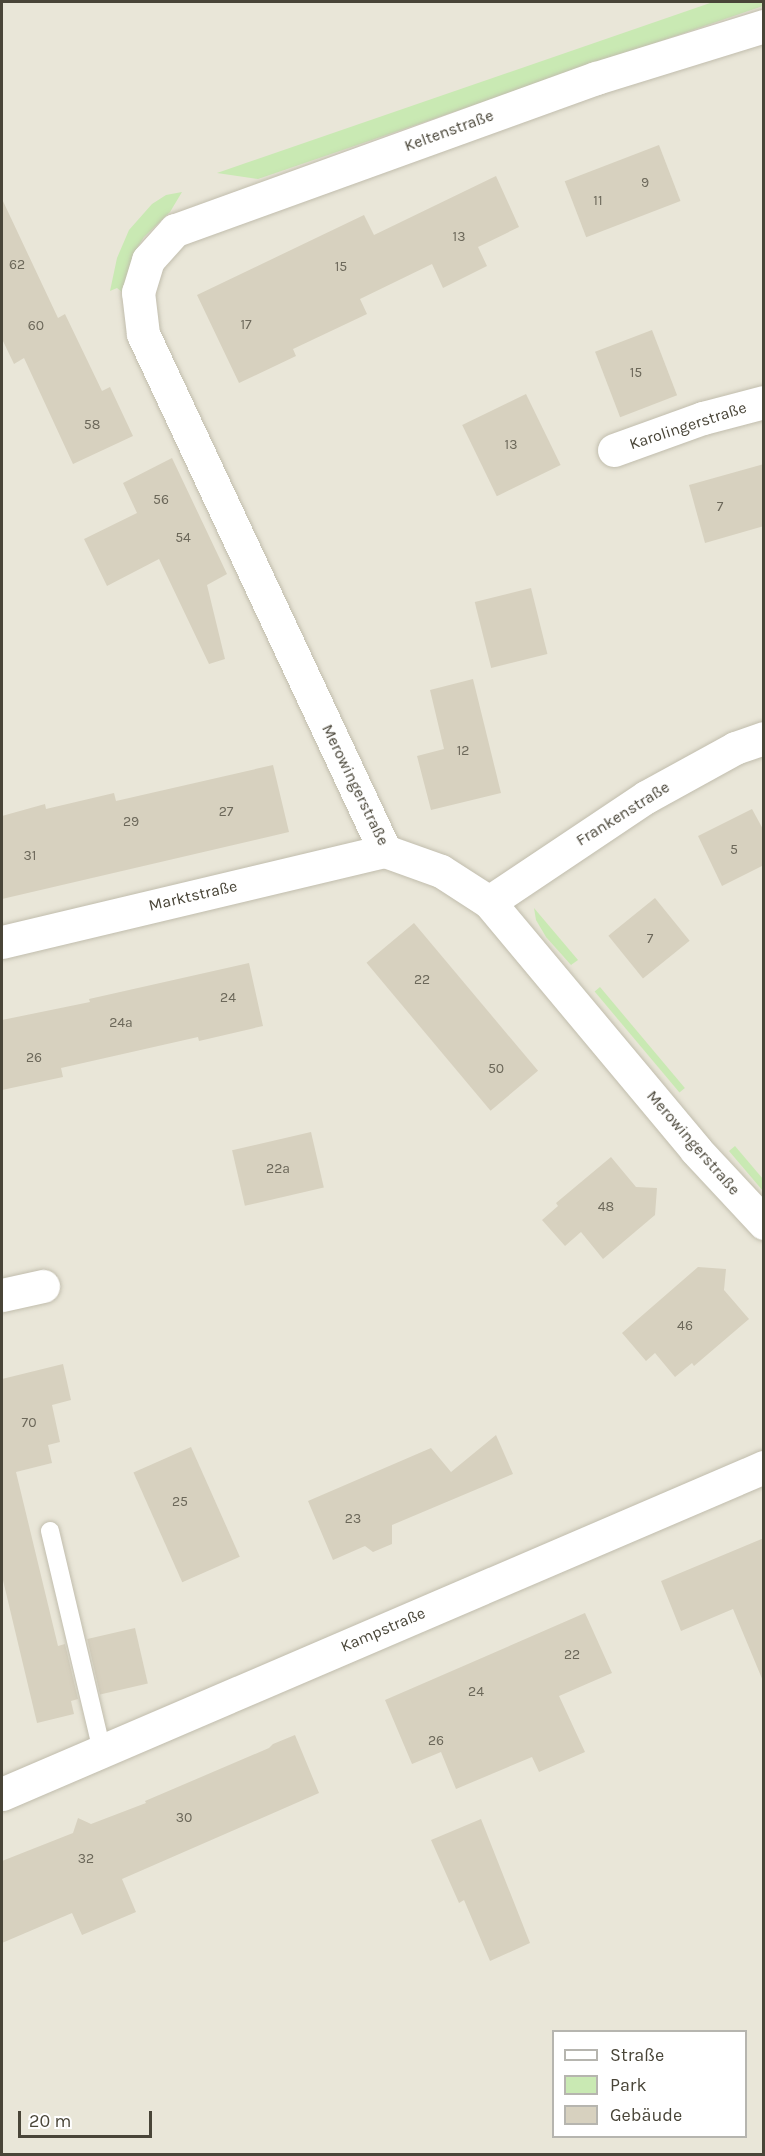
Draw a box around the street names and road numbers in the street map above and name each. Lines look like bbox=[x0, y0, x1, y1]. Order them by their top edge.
street label: Keltenstraße bbox=[402, 106, 496, 156]
street label: Karolingerstraße bbox=[627, 398, 749, 454]
street label: Merowingerstraße bbox=[317, 721, 393, 849]
street label: Frankenstraße bbox=[573, 778, 673, 850]
street label: Marktstraße bbox=[147, 876, 239, 916]
street label: Merowingerstraße bbox=[642, 1087, 744, 1199]
street label: Kampstraße bbox=[338, 1604, 428, 1656]

